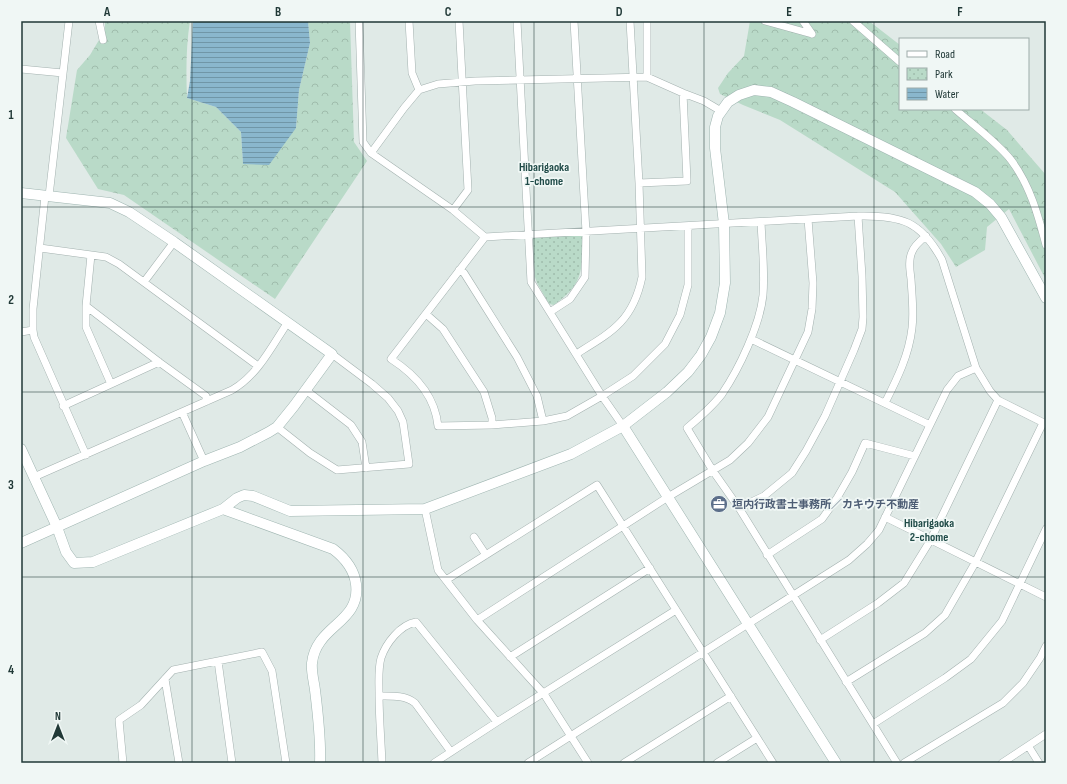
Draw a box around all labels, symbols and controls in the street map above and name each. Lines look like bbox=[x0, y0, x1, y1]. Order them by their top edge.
text: A bbox=[103, 4, 111, 20]
text: B bbox=[275, 4, 281, 20]
text: C bbox=[445, 4, 452, 20]
text: D bbox=[616, 4, 623, 20]
text: E bbox=[786, 4, 792, 20]
text: F bbox=[957, 4, 963, 20]
legend bbox=[899, 38, 1029, 110]
text: Road bbox=[935, 47, 955, 62]
text: Park bbox=[935, 67, 953, 82]
text: Water bbox=[935, 87, 959, 102]
text: 1 bbox=[8, 107, 14, 123]
district label: Hibarigaoka 1-chome bbox=[519, 160, 569, 189]
text: 2 bbox=[8, 292, 14, 308]
text: 3 bbox=[8, 477, 14, 493]
office icon: 垣内行政書士事務所／カキウチ不動産 bbox=[709, 494, 729, 514]
place label: 垣内行政書士事務所／カキウチ不動産 bbox=[732, 498, 919, 511]
district label: Hibarigaoka 2-chome bbox=[904, 516, 954, 545]
text: 4 bbox=[8, 662, 14, 678]
north arrow bbox=[38, 706, 78, 746]
text: N bbox=[55, 710, 61, 723]

